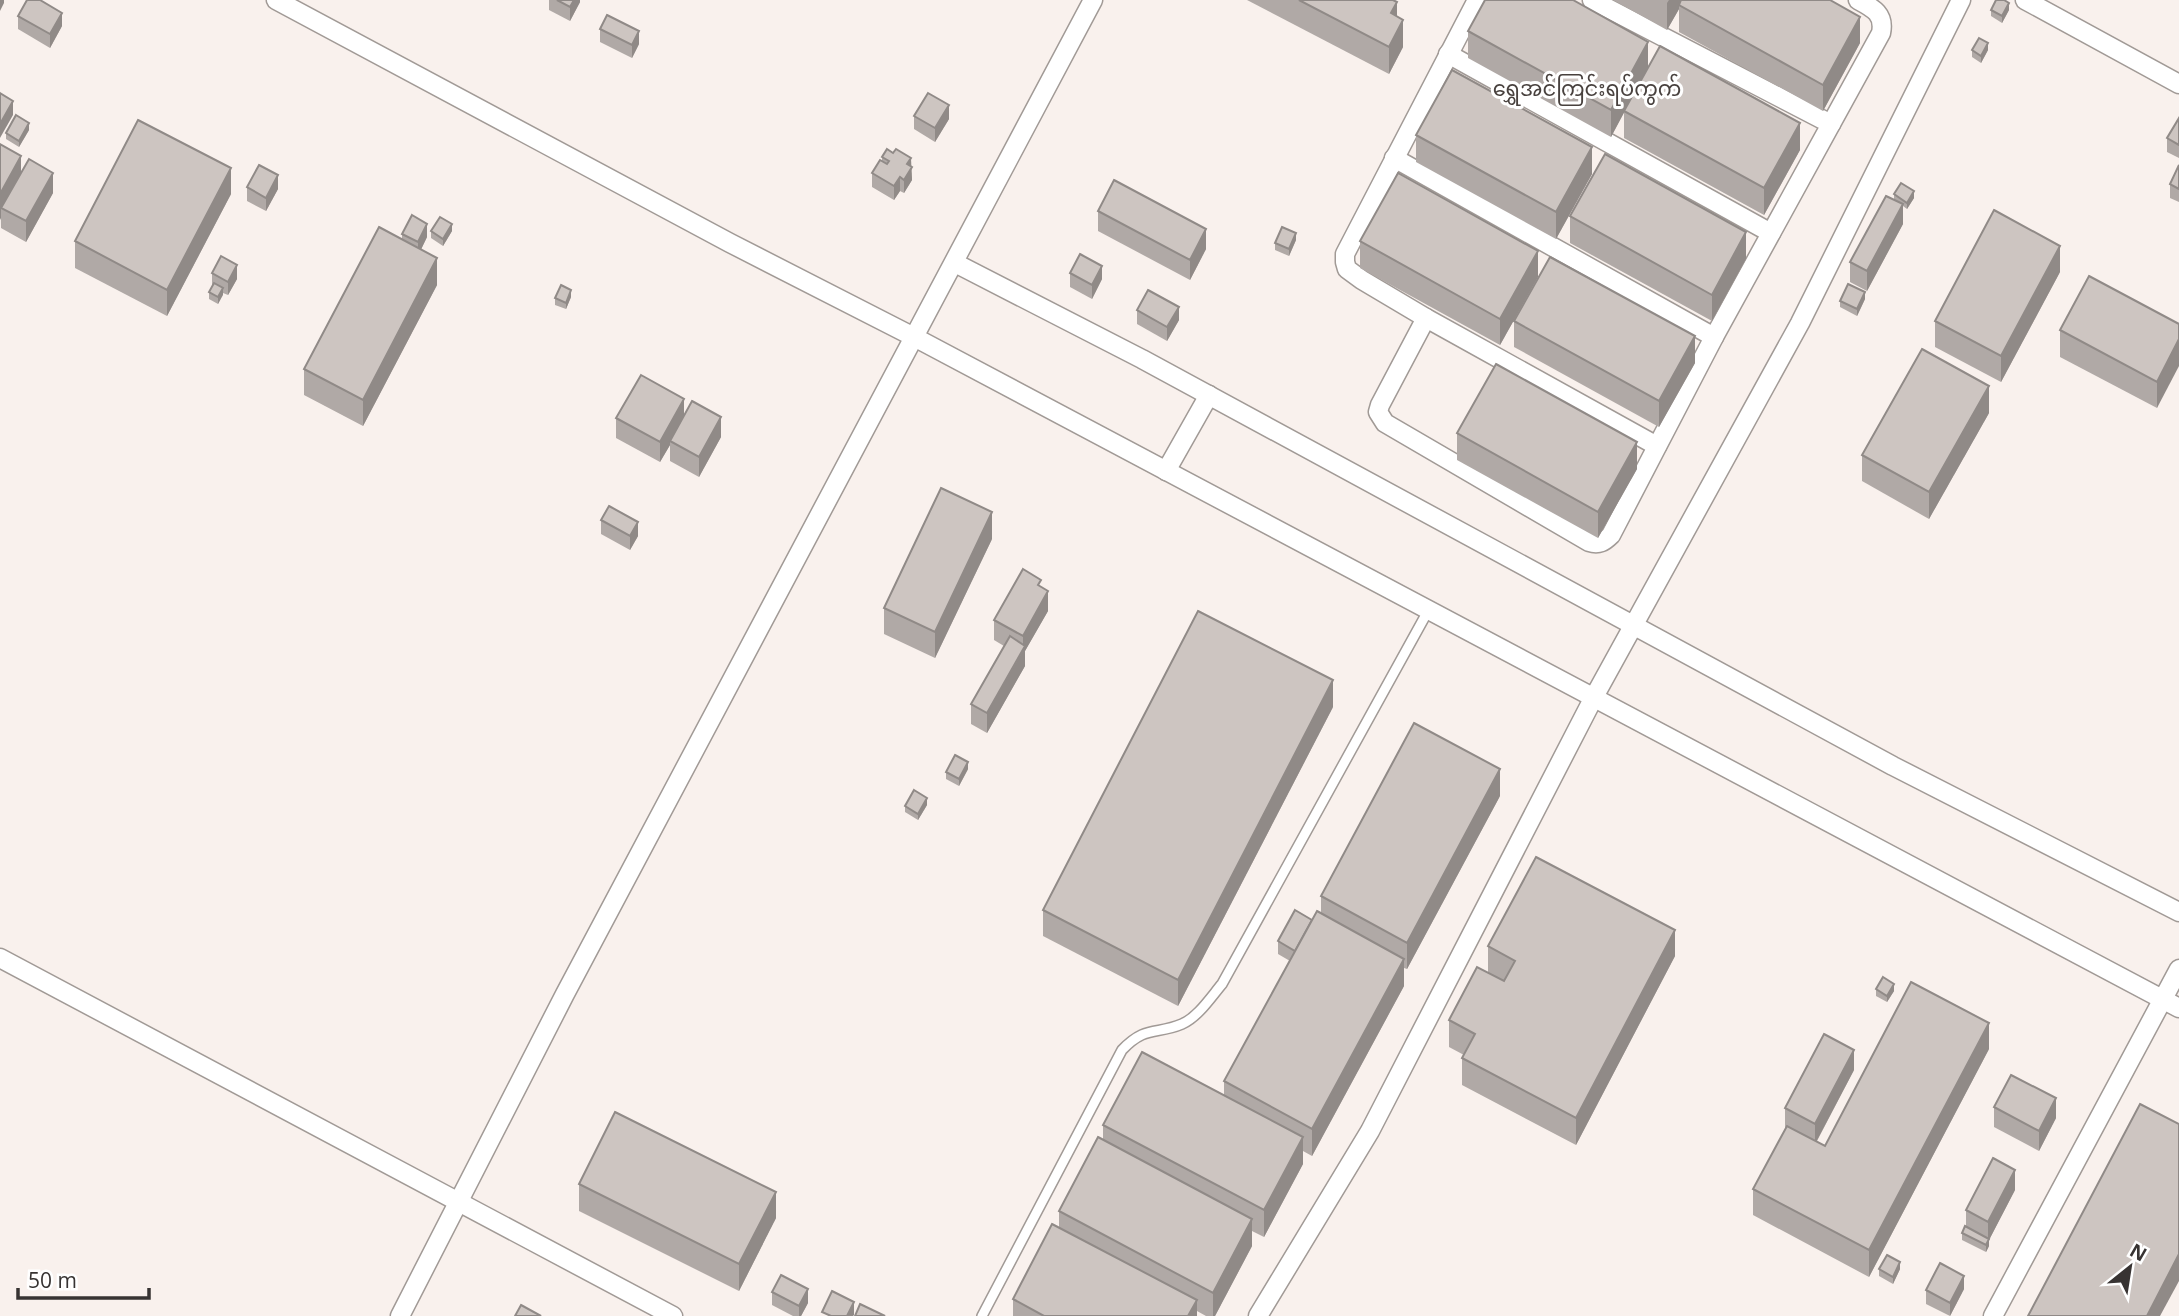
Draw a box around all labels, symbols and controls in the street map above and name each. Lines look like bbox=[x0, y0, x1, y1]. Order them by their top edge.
district label: ရွှေအင်ကြင်းရပ်ကွက် bbox=[1493, 73, 1681, 106]
north arrow bbox=[2095, 1232, 2165, 1302]
text: N bbox=[2125, 1237, 2152, 1267]
scale bar bbox=[18, 1256, 149, 1300]
text: 50 m bbox=[28, 1266, 77, 1294]

